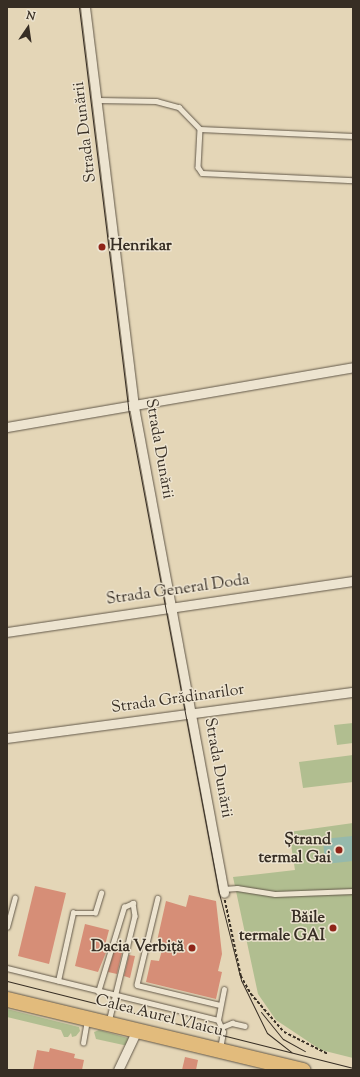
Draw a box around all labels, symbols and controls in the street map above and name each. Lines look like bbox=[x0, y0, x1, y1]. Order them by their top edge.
north arrow bbox=[8, 8, 48, 48]
text: N bbox=[25, 8, 37, 25]
street label: Strada Dunării bbox=[70, 80, 102, 184]
place label: Henrikar bbox=[110, 237, 172, 257]
marker: Henrikar bbox=[97, 242, 107, 252]
street label: Strada Dunării bbox=[140, 397, 176, 501]
street label: Strada General Doda bbox=[105, 571, 251, 611]
street label: Strada Grădinarilor bbox=[110, 681, 246, 719]
street label: Strada Dunării bbox=[199, 716, 235, 820]
place label: Ștrand termal Gai bbox=[259, 831, 331, 869]
marker: Ștrand termal Gai bbox=[334, 845, 344, 855]
place label: Băile termale GAI bbox=[239, 909, 325, 947]
marker: Băile termale GAI bbox=[328, 923, 338, 933]
place label: Dacia Verbiță bbox=[91, 938, 184, 958]
marker: Dacia Verbiță bbox=[187, 943, 197, 953]
street label: Calea Aurel Vlaicu bbox=[93, 992, 225, 1042]

